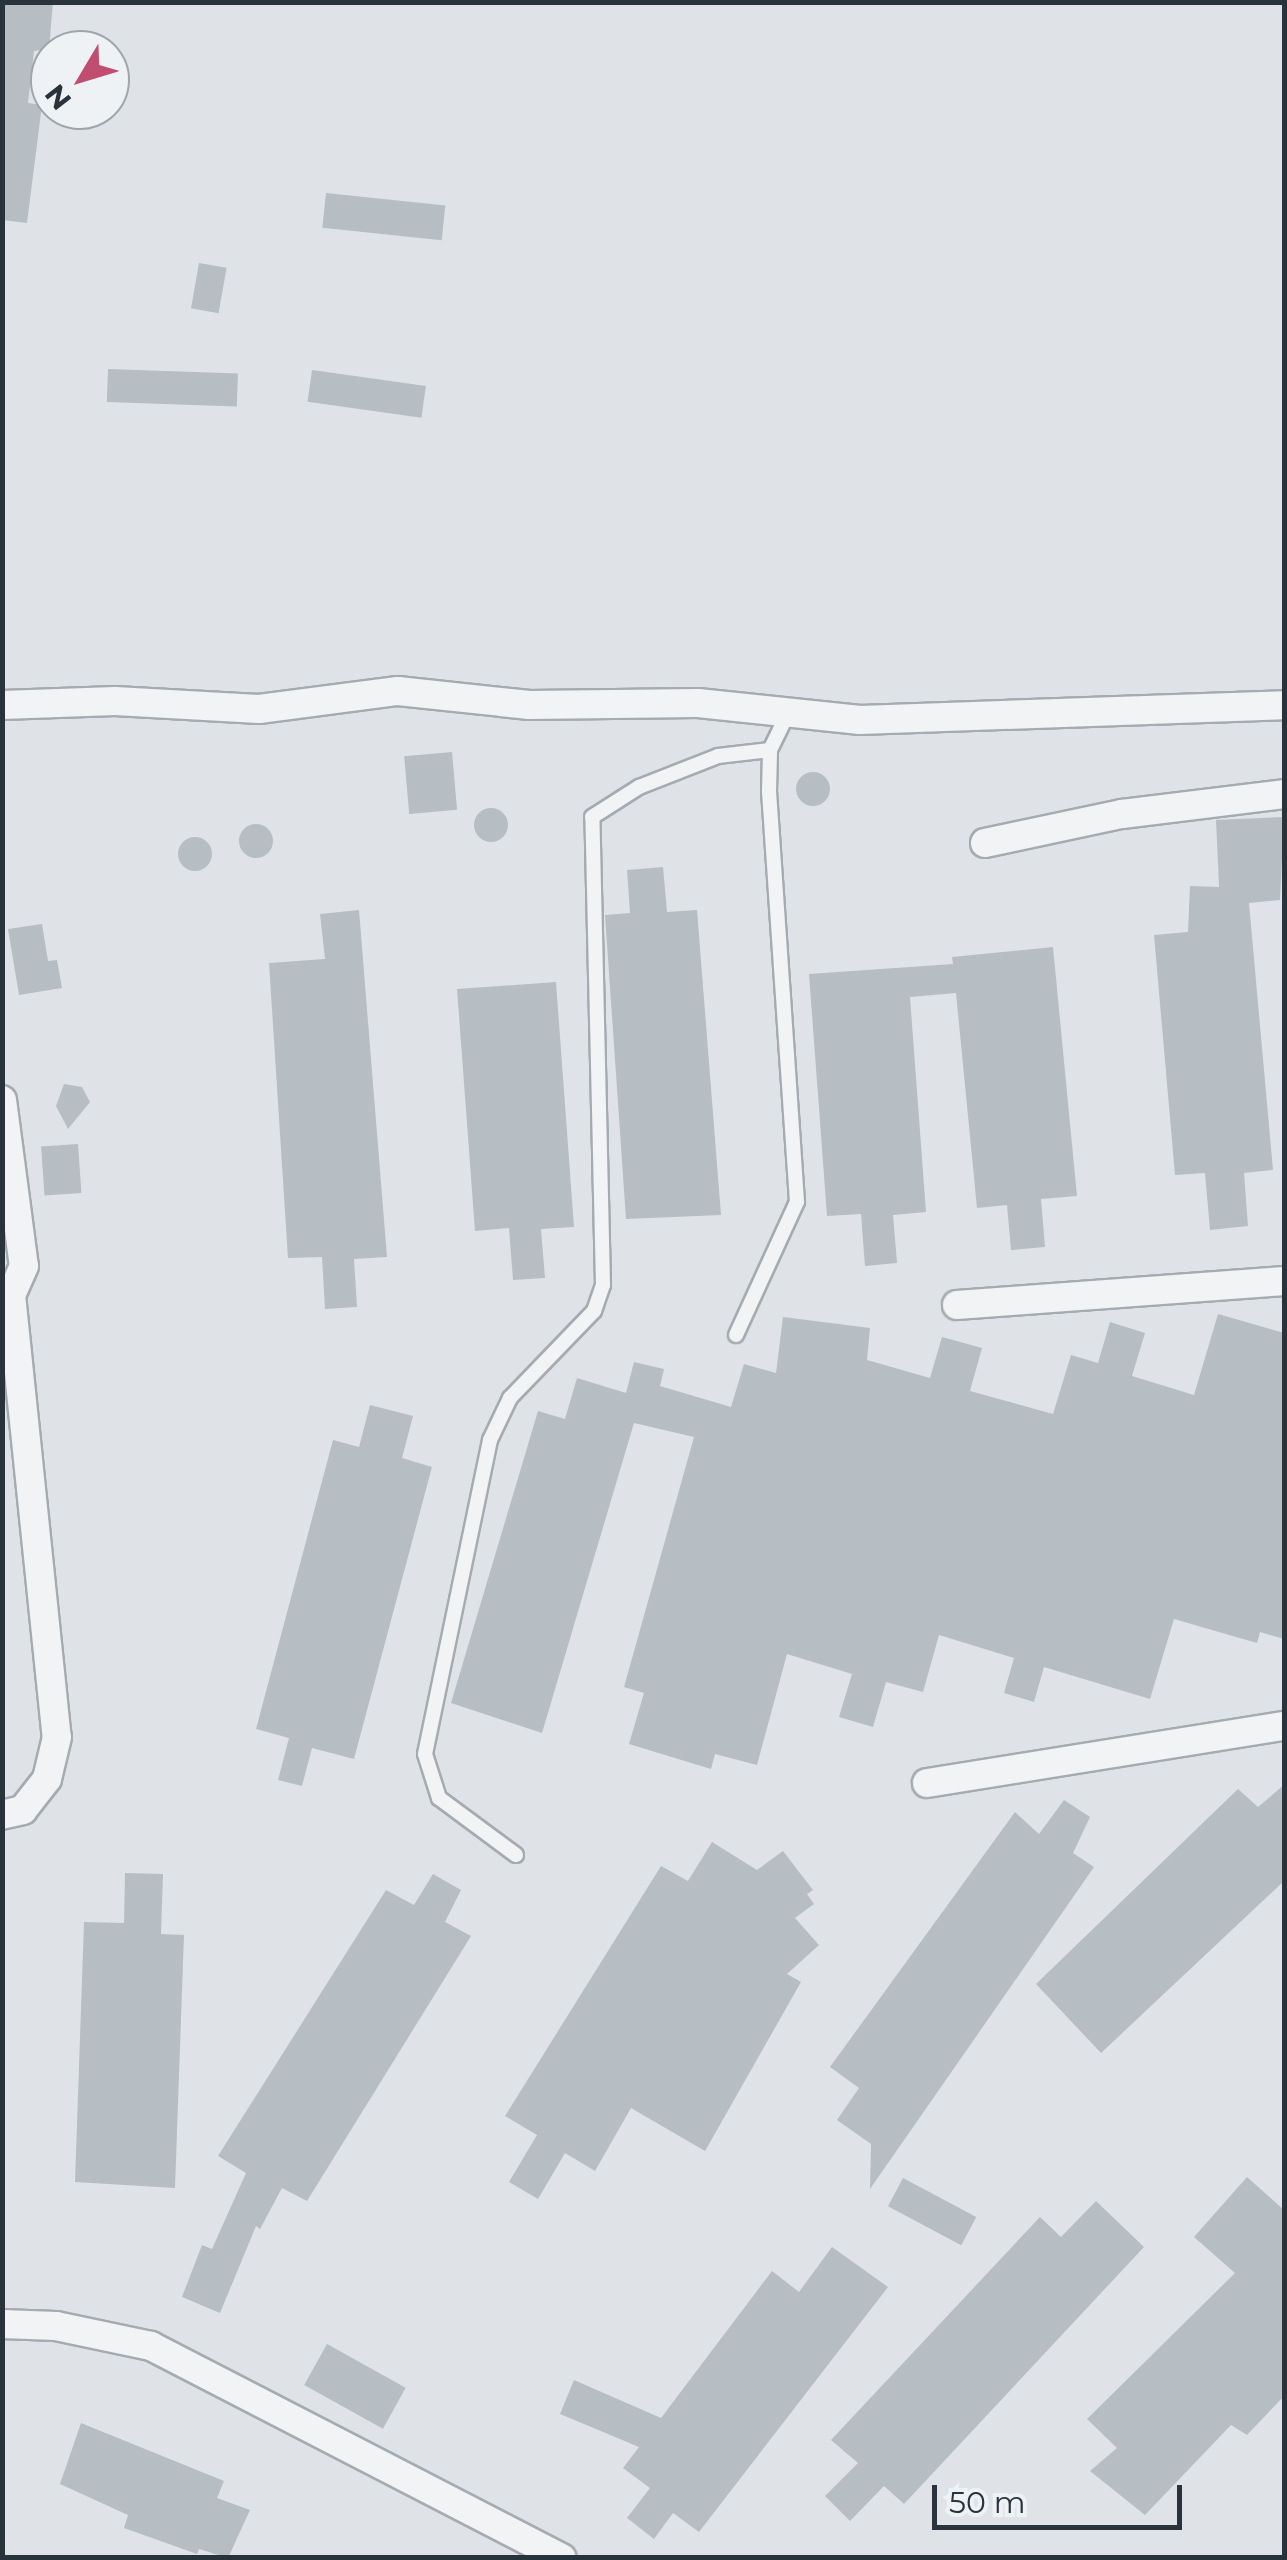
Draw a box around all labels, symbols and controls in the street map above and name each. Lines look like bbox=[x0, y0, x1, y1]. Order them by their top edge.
north arrow bbox=[30, 30, 130, 130]
text: N bbox=[38, 78, 78, 117]
scale bar bbox=[937, 2465, 1187, 2527]
text: 50 m bbox=[949, 2484, 1026, 2521]

